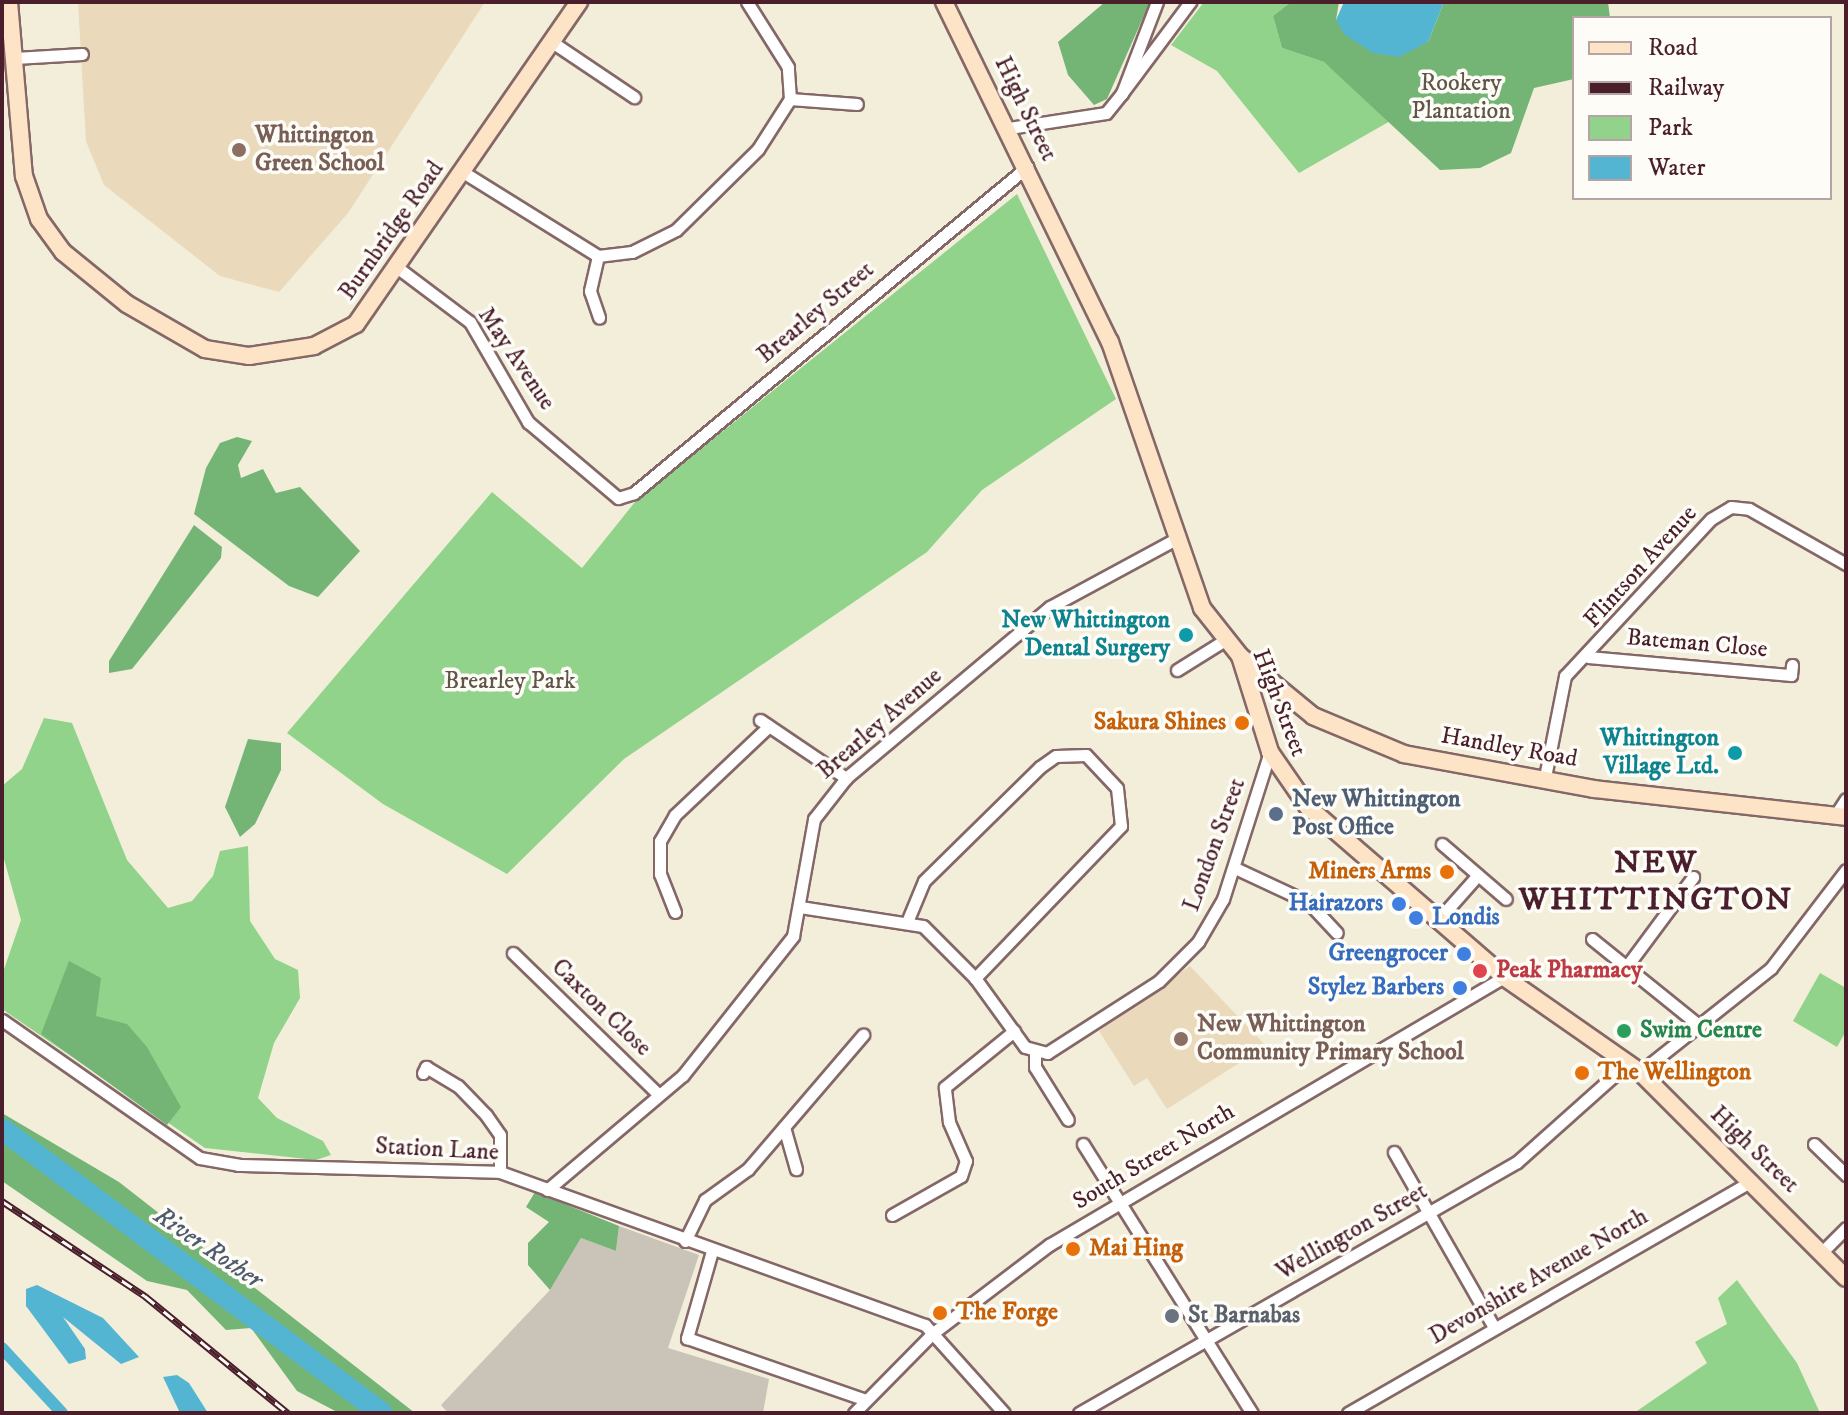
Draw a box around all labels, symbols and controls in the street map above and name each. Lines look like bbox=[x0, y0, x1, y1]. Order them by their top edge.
legend bbox=[1572, 16, 1832, 200]
text: Road bbox=[1648, 33, 1698, 63]
street label: High Street bbox=[987, 52, 1063, 166]
park label: Rookery Plantation bbox=[1411, 70, 1511, 126]
text: Railway bbox=[1648, 73, 1724, 103]
text: Park bbox=[1648, 113, 1693, 143]
place label: Whittington Green School bbox=[255, 122, 384, 178]
marker: Whittington Green School bbox=[230, 141, 248, 159]
text: Water bbox=[1648, 153, 1705, 183]
street label: Burnbridge Road bbox=[333, 156, 451, 306]
street label: Brearley Street bbox=[752, 256, 880, 370]
street label: May Avenue bbox=[471, 302, 561, 416]
street label: Flintson Avenue bbox=[1579, 500, 1703, 634]
place label: New Whittington Dental Surgery bbox=[1001, 607, 1170, 663]
street label: Bateman Close bbox=[1625, 623, 1769, 665]
marker: New Whittington Dental Surgery bbox=[1177, 626, 1195, 644]
street label: High Street bbox=[1245, 645, 1313, 761]
street label: Brearley Avenue bbox=[812, 662, 948, 786]
park label: Brearley Park bbox=[444, 668, 576, 696]
place label: Sakura Shines bbox=[1094, 709, 1226, 737]
marker: Sakura Shines bbox=[1233, 714, 1251, 732]
street label: Handley Road bbox=[1439, 722, 1579, 774]
place label: Whittington Village Ltd. bbox=[1600, 725, 1719, 781]
marker: Whittington Village Ltd. bbox=[1726, 744, 1744, 762]
street label: London Street bbox=[1178, 775, 1252, 915]
place label: New Whittington Post Office bbox=[1292, 786, 1461, 842]
marker: New Whittington Post Office bbox=[1267, 805, 1285, 823]
district label: NEW WHITTINGTON bbox=[1519, 845, 1793, 920]
place label: Miners Arms bbox=[1308, 858, 1431, 886]
marker: Miners Arms bbox=[1438, 863, 1456, 881]
place label: Hairazors bbox=[1288, 890, 1383, 918]
marker: Hairazors bbox=[1390, 895, 1408, 913]
place label: Londis bbox=[1432, 904, 1500, 932]
marker: Londis bbox=[1407, 909, 1425, 927]
place label: Greengrocer bbox=[1328, 940, 1448, 968]
marker: Greengrocer bbox=[1455, 945, 1473, 963]
street label: Caxton Close bbox=[545, 953, 657, 1063]
place label: Peak Pharmacy bbox=[1496, 957, 1642, 985]
marker: Peak Pharmacy bbox=[1471, 962, 1489, 980]
place label: Stylez Barbers bbox=[1308, 974, 1444, 1002]
marker: Stylez Barbers bbox=[1451, 979, 1469, 997]
place label: New Whittington Community Primary School bbox=[1197, 1011, 1464, 1067]
place label: Swim Centre bbox=[1640, 1017, 1762, 1045]
marker: Swim Centre bbox=[1615, 1022, 1633, 1040]
marker: New Whittington Community Primary School bbox=[1172, 1030, 1190, 1048]
place label: The Wellington bbox=[1598, 1059, 1751, 1087]
marker: The Wellington bbox=[1573, 1064, 1591, 1082]
street label: South Street North bbox=[1068, 1097, 1240, 1217]
street label: High Street bbox=[1704, 1101, 1804, 1199]
street label: Station Lane bbox=[375, 1132, 499, 1168]
street label: Wellington Street bbox=[1271, 1177, 1433, 1287]
water label: River Rother bbox=[148, 1200, 268, 1296]
street label: Devonshire Avenue North bbox=[1425, 1203, 1653, 1351]
place label: Mai Hing bbox=[1089, 1235, 1183, 1263]
marker: Mai Hing bbox=[1064, 1240, 1082, 1258]
place label: The Forge bbox=[956, 1299, 1058, 1327]
place label: St Barnabas bbox=[1188, 1302, 1300, 1330]
marker: The Forge bbox=[931, 1304, 949, 1322]
marker: St Barnabas bbox=[1163, 1307, 1181, 1325]

